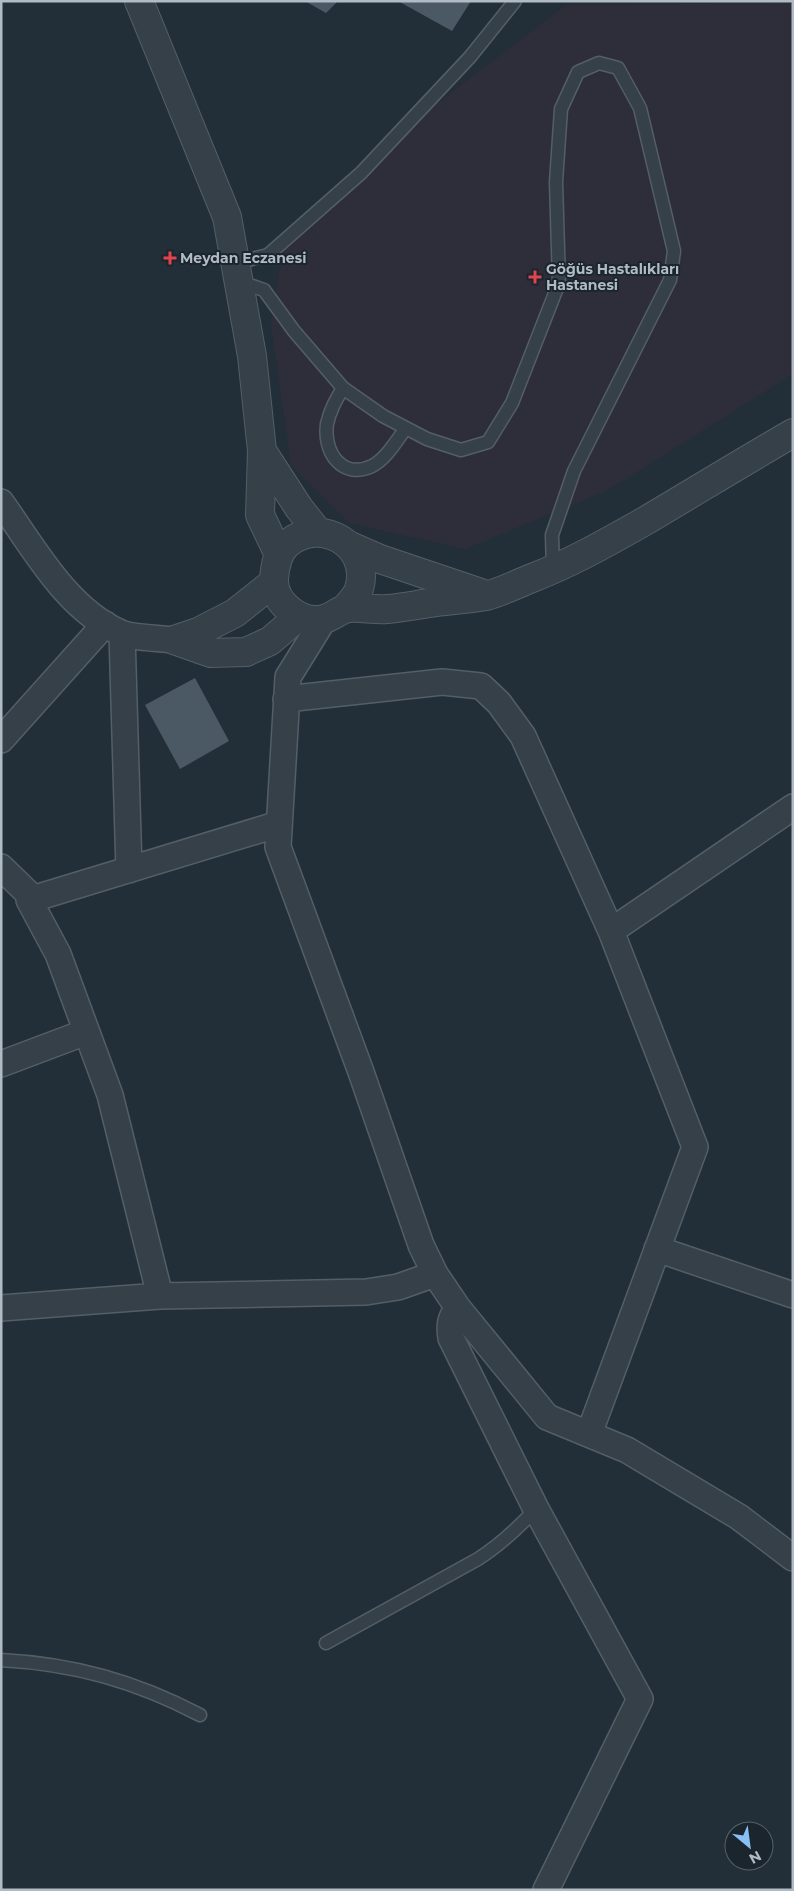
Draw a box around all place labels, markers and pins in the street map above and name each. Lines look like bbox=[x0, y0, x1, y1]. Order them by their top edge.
place label: Meydan Eczanesi bbox=[180, 249, 306, 267]
marker: Meydan Eczanesi bbox=[164, 252, 176, 264]
place label: Göğüs Hastalıkları Hastanesi bbox=[546, 260, 679, 294]
marker: Göğüs Hastalıkları Hastanesi bbox=[528, 270, 542, 284]

